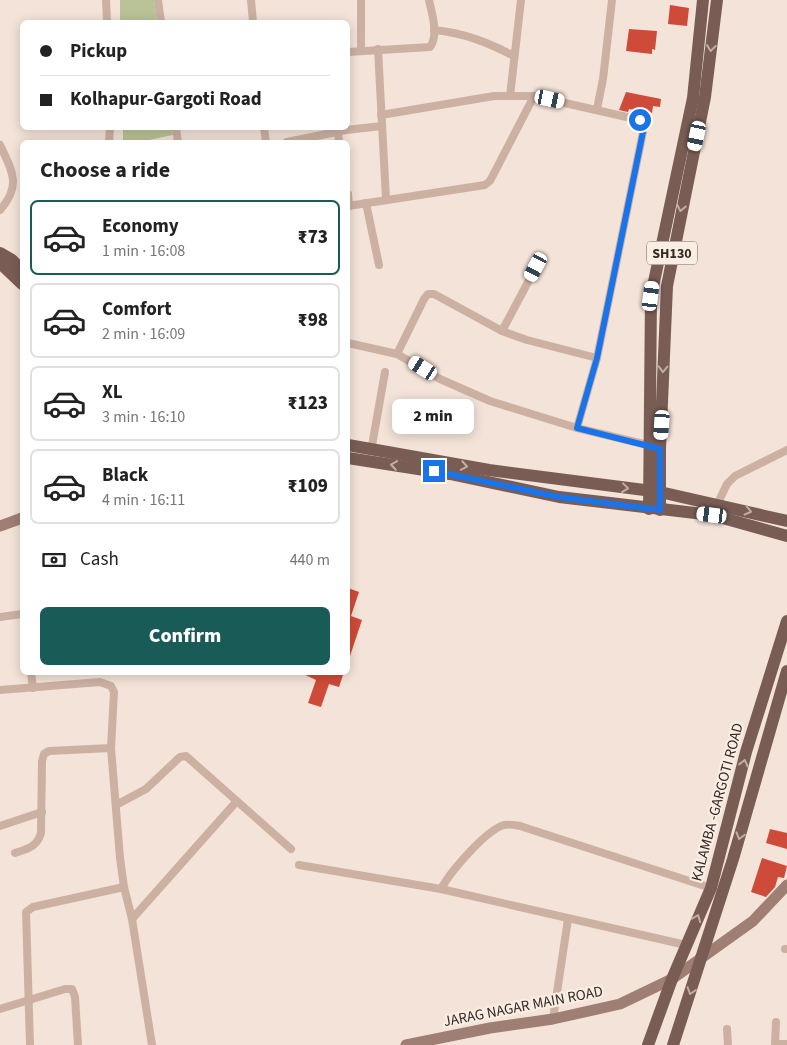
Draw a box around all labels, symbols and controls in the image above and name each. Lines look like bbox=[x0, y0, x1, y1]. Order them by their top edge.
text: Pickup bbox=[70, 38, 127, 65]
one-way arrow bbox=[706, 45, 717, 53]
text: Kolhapur-Gargoti Road bbox=[70, 86, 262, 113]
car bbox=[533, 89, 566, 109]
route start bbox=[629, 109, 651, 131]
car bbox=[686, 120, 707, 152]
text: Choose a ride bbox=[40, 154, 170, 186]
one-way arrow bbox=[676, 204, 687, 213]
text: Economy bbox=[102, 213, 179, 240]
icon: car bbox=[42, 215, 87, 260]
text: ₹73 bbox=[298, 224, 328, 251]
text: 1 min · 16:08 bbox=[102, 240, 185, 262]
road number: SH130 bbox=[647, 242, 697, 264]
car bbox=[522, 250, 549, 284]
car bbox=[641, 280, 660, 312]
text: Comfort bbox=[102, 296, 172, 323]
icon: car bbox=[42, 298, 87, 343]
text: ₹98 bbox=[298, 307, 328, 334]
text: 2 min · 16:09 bbox=[102, 323, 185, 345]
car bbox=[406, 354, 439, 382]
one-way arrow bbox=[658, 366, 668, 373]
text: XL bbox=[102, 379, 123, 406]
icon: car bbox=[42, 381, 87, 426]
text: ₹123 bbox=[287, 390, 328, 417]
callout: 2 min bbox=[393, 398, 475, 434]
text: 2 min bbox=[413, 405, 453, 427]
text: 3 min · 16:10 bbox=[102, 406, 185, 428]
car bbox=[653, 410, 670, 440]
route end bbox=[423, 460, 445, 482]
one-way arrow bbox=[460, 460, 469, 470]
one-way arrow bbox=[389, 461, 398, 471]
text: Black bbox=[102, 462, 148, 489]
icon: car bbox=[42, 464, 87, 509]
text: ₹109 bbox=[287, 473, 328, 500]
one-way arrow bbox=[622, 482, 630, 493]
text: 4 min · 16:11 bbox=[102, 489, 185, 511]
car bbox=[696, 506, 727, 524]
one-way arrow bbox=[743, 506, 751, 516]
icon: cash bbox=[40, 546, 68, 574]
text: Cash bbox=[80, 546, 119, 573]
text: 440 m bbox=[290, 549, 330, 571]
button: Confirm bbox=[40, 607, 330, 665]
street label: KALAMBA -GARGOTI ROAD bbox=[686, 721, 749, 884]
one-way arrow bbox=[738, 758, 749, 767]
one-way arrow bbox=[735, 831, 745, 839]
one-way arrow bbox=[691, 914, 702, 923]
street label: JARAG NAGAR MAIN ROAD bbox=[442, 981, 605, 1032]
one-way arrow bbox=[686, 986, 696, 994]

